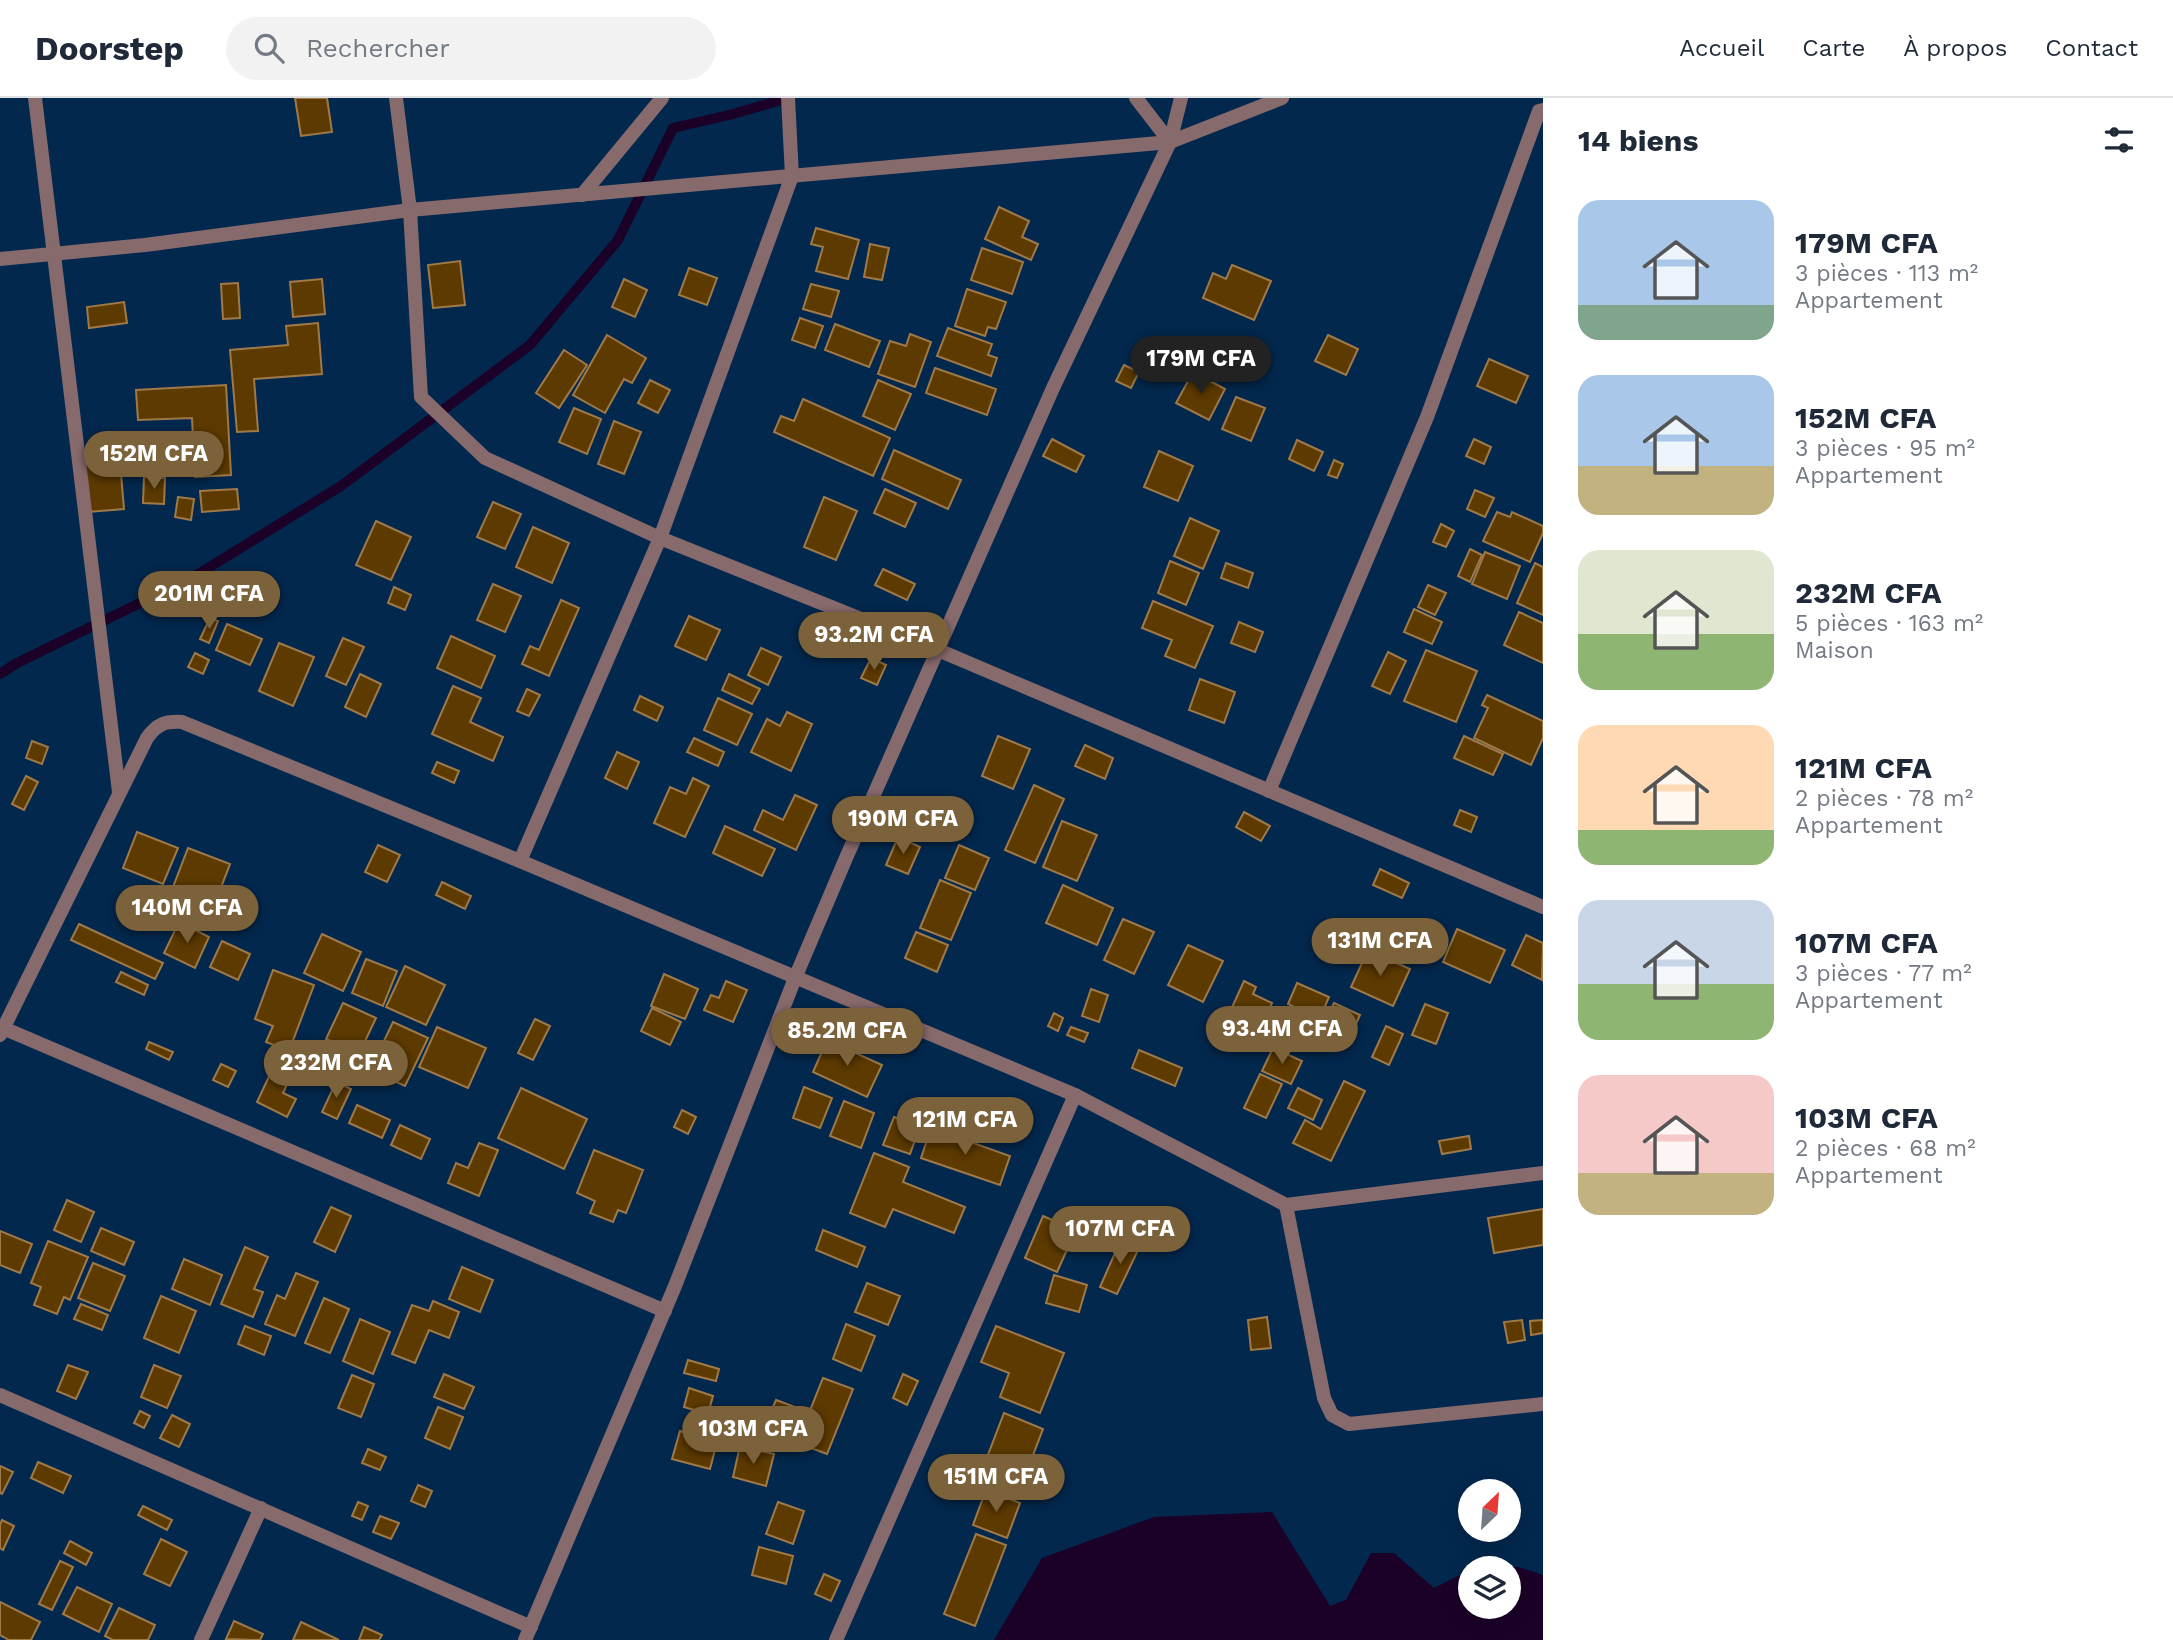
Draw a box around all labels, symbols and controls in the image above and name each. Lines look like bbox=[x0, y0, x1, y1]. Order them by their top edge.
search box bbox=[226, 17, 716, 80]
text: Doorstep bbox=[35, 29, 184, 68]
icon: search bbox=[250, 29, 288, 67]
text: Rechercher bbox=[306, 33, 450, 63]
text: Accueil bbox=[1679, 34, 1764, 62]
text: Carte bbox=[1802, 34, 1865, 62]
text: À propos bbox=[1903, 34, 2007, 62]
text: Contact bbox=[2045, 34, 2138, 62]
icon: filters bbox=[2100, 121, 2138, 159]
text: 14 biens bbox=[1578, 123, 1698, 158]
text: 179M CFA bbox=[1795, 225, 1938, 260]
icon: home bbox=[1634, 228, 1718, 312]
text: 3 pièces · 113 m² bbox=[1795, 260, 1978, 287]
text: Appartement bbox=[1795, 287, 1943, 314]
pin: 179M CFA bbox=[1129, 336, 1273, 396]
text: 179M CFA bbox=[1146, 345, 1256, 372]
text: 152M CFA bbox=[1795, 400, 1936, 435]
icon: home bbox=[1634, 403, 1718, 487]
pin: 152M CFA bbox=[82, 432, 226, 491]
text: 3 pièces · 95 m² bbox=[1795, 435, 1975, 462]
text: 152M CFA bbox=[100, 440, 208, 467]
text: Appartement bbox=[1795, 462, 1943, 489]
pin: 201M CFA bbox=[137, 572, 281, 631]
text: 232M CFA bbox=[1795, 575, 1942, 610]
icon: home bbox=[1634, 578, 1718, 662]
text: 201M CFA bbox=[154, 580, 264, 607]
text: 5 pièces · 163 m² bbox=[1795, 610, 1983, 637]
pin: 93.2M CFA bbox=[794, 612, 954, 672]
text: 93.2M CFA bbox=[814, 621, 934, 648]
text: Maison bbox=[1795, 637, 1874, 664]
text: 121M CFA bbox=[1795, 750, 1932, 785]
icon: home bbox=[1634, 753, 1718, 837]
text: 2 pièces · 78 m² bbox=[1795, 785, 1973, 812]
pin: 190M CFA bbox=[831, 796, 975, 856]
text: 190M CFA bbox=[848, 805, 958, 832]
text: Appartement bbox=[1795, 812, 1943, 839]
pin: 140M CFA bbox=[115, 886, 259, 945]
text: 140M CFA bbox=[132, 894, 242, 921]
pin: 131M CFA bbox=[1308, 918, 1452, 978]
text: 107M CFA bbox=[1795, 925, 1938, 960]
text: 131M CFA bbox=[1328, 927, 1432, 954]
icon: home bbox=[1634, 928, 1718, 1012]
text: 3 pièces · 77 m² bbox=[1795, 960, 1972, 987]
text: Appartement bbox=[1795, 987, 1943, 1014]
pin: 93.4M CFA bbox=[1202, 1006, 1362, 1066]
pin: 85.2M CFA bbox=[767, 1009, 927, 1068]
text: 93.4M CFA bbox=[1222, 1015, 1342, 1042]
text: 85.2M CFA bbox=[787, 1017, 907, 1044]
pin: 232M CFA bbox=[264, 1040, 408, 1100]
text: 232M CFA bbox=[280, 1049, 392, 1076]
pin: 121M CFA bbox=[893, 1098, 1037, 1157]
text: 103M CFA bbox=[1795, 1100, 1938, 1135]
icon: home bbox=[1634, 1103, 1718, 1187]
text: 121M CFA bbox=[913, 1106, 1017, 1133]
text: 2 pièces · 68 m² bbox=[1795, 1135, 1976, 1162]
text: Appartement bbox=[1795, 1162, 1943, 1189]
pin: 107M CFA bbox=[1048, 1206, 1192, 1266]
text: 107M CFA bbox=[1065, 1215, 1175, 1242]
pin: 103M CFA bbox=[681, 1406, 825, 1466]
text: 103M CFA bbox=[698, 1415, 808, 1442]
pin: 151M CFA bbox=[924, 1454, 1068, 1514]
text: 151M CFA bbox=[944, 1463, 1048, 1490]
north arrow bbox=[1458, 1479, 1521, 1542]
map controls bbox=[1458, 1479, 1521, 1619]
button: layers bbox=[1458, 1556, 1521, 1619]

